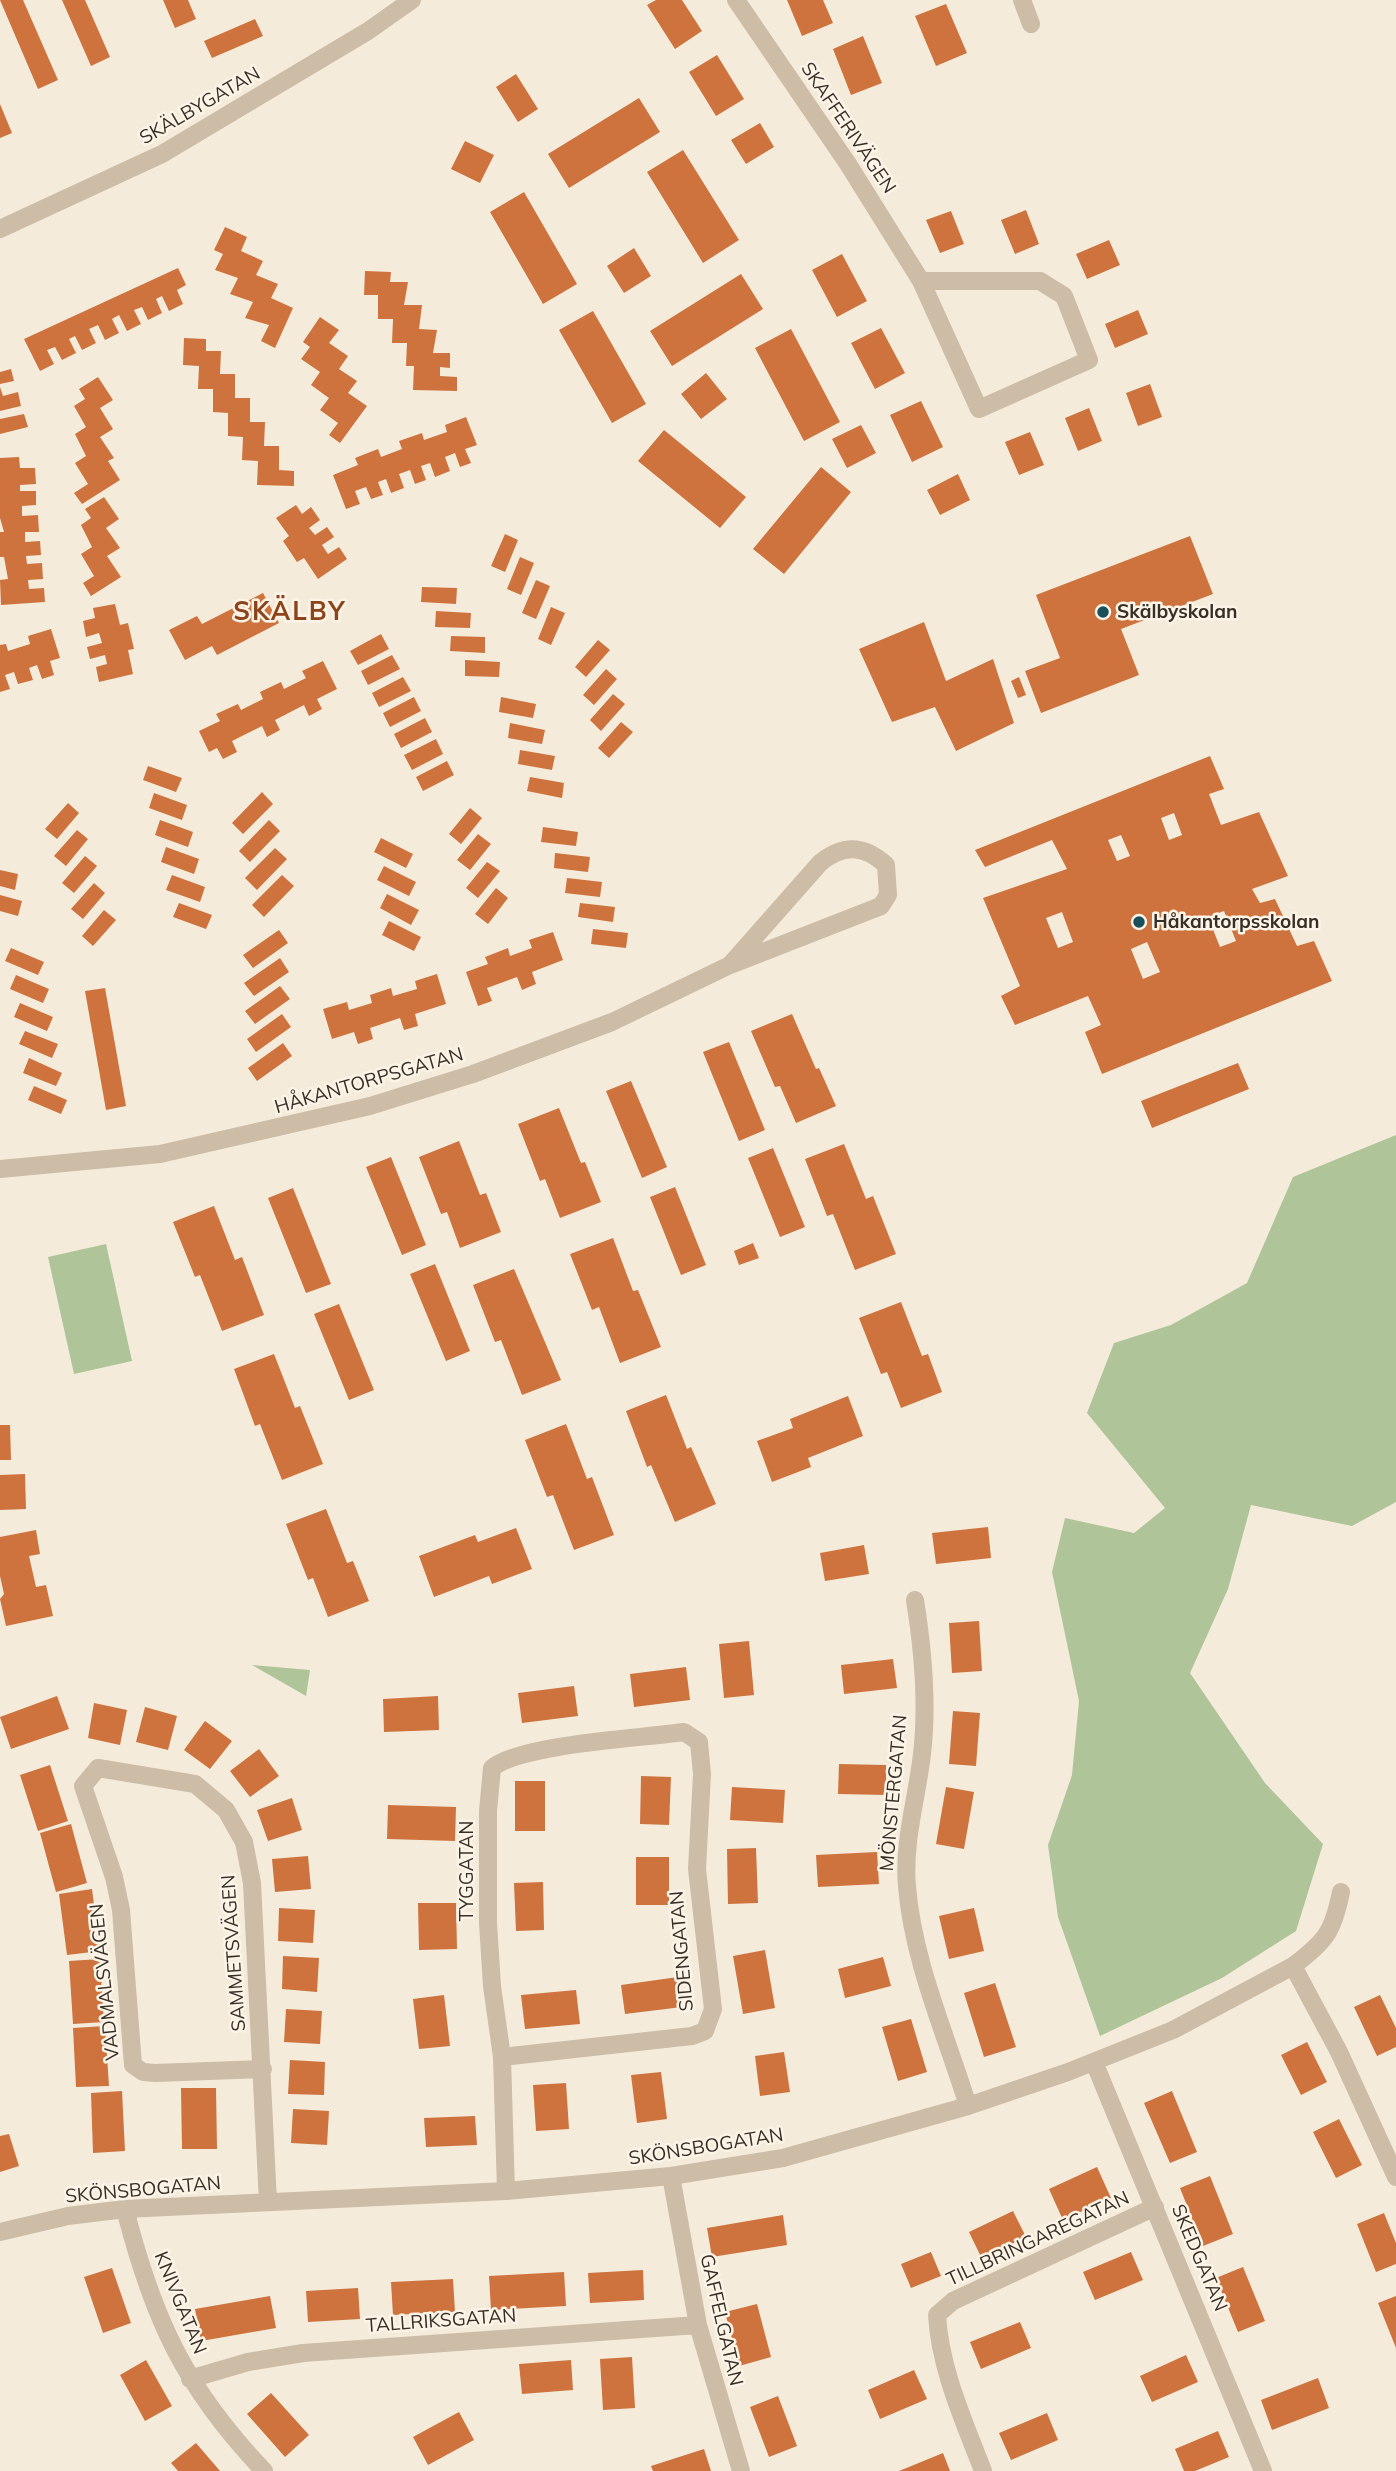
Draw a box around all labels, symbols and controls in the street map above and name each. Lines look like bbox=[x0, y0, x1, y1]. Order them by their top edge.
street label: SKAFFERIVÄGEN bbox=[796, 58, 900, 198]
street label: SKÄLBYGATAN bbox=[136, 62, 264, 150]
district label: SKÄLBY bbox=[234, 596, 346, 628]
place label: Skälbyskolan bbox=[1117, 601, 1237, 623]
marker: Skälbyskolan bbox=[1095, 604, 1111, 620]
place label: Håkantorpsskolan bbox=[1153, 911, 1319, 933]
marker: Håkantorpsskolan bbox=[1131, 914, 1147, 930]
street label: HÅKANTORPSGATAN bbox=[272, 1043, 466, 1119]
street label: MÖNSTERGATAN bbox=[876, 1714, 912, 1872]
street label: TYGGATAN bbox=[456, 1821, 478, 1921]
street label: SAMMETSVÄGEN bbox=[217, 1874, 251, 2032]
street label: SIDENGATAN bbox=[665, 1890, 699, 2012]
street label: VADMALSVÄGEN bbox=[85, 1902, 125, 2062]
street label: SKÖNSBOGATAN bbox=[627, 2124, 785, 2170]
street label: SKÖNSBOGATAN bbox=[64, 2172, 222, 2208]
street label: TILLBRINGAREGATAN bbox=[943, 2187, 1133, 2291]
street label: SKEDGATAN bbox=[1166, 2201, 1232, 2315]
street label: KNIVGATAN bbox=[149, 2248, 211, 2358]
street label: GAFFELGATAN bbox=[695, 2252, 747, 2388]
street label: TALLRIKSGATAN bbox=[365, 2304, 517, 2338]

